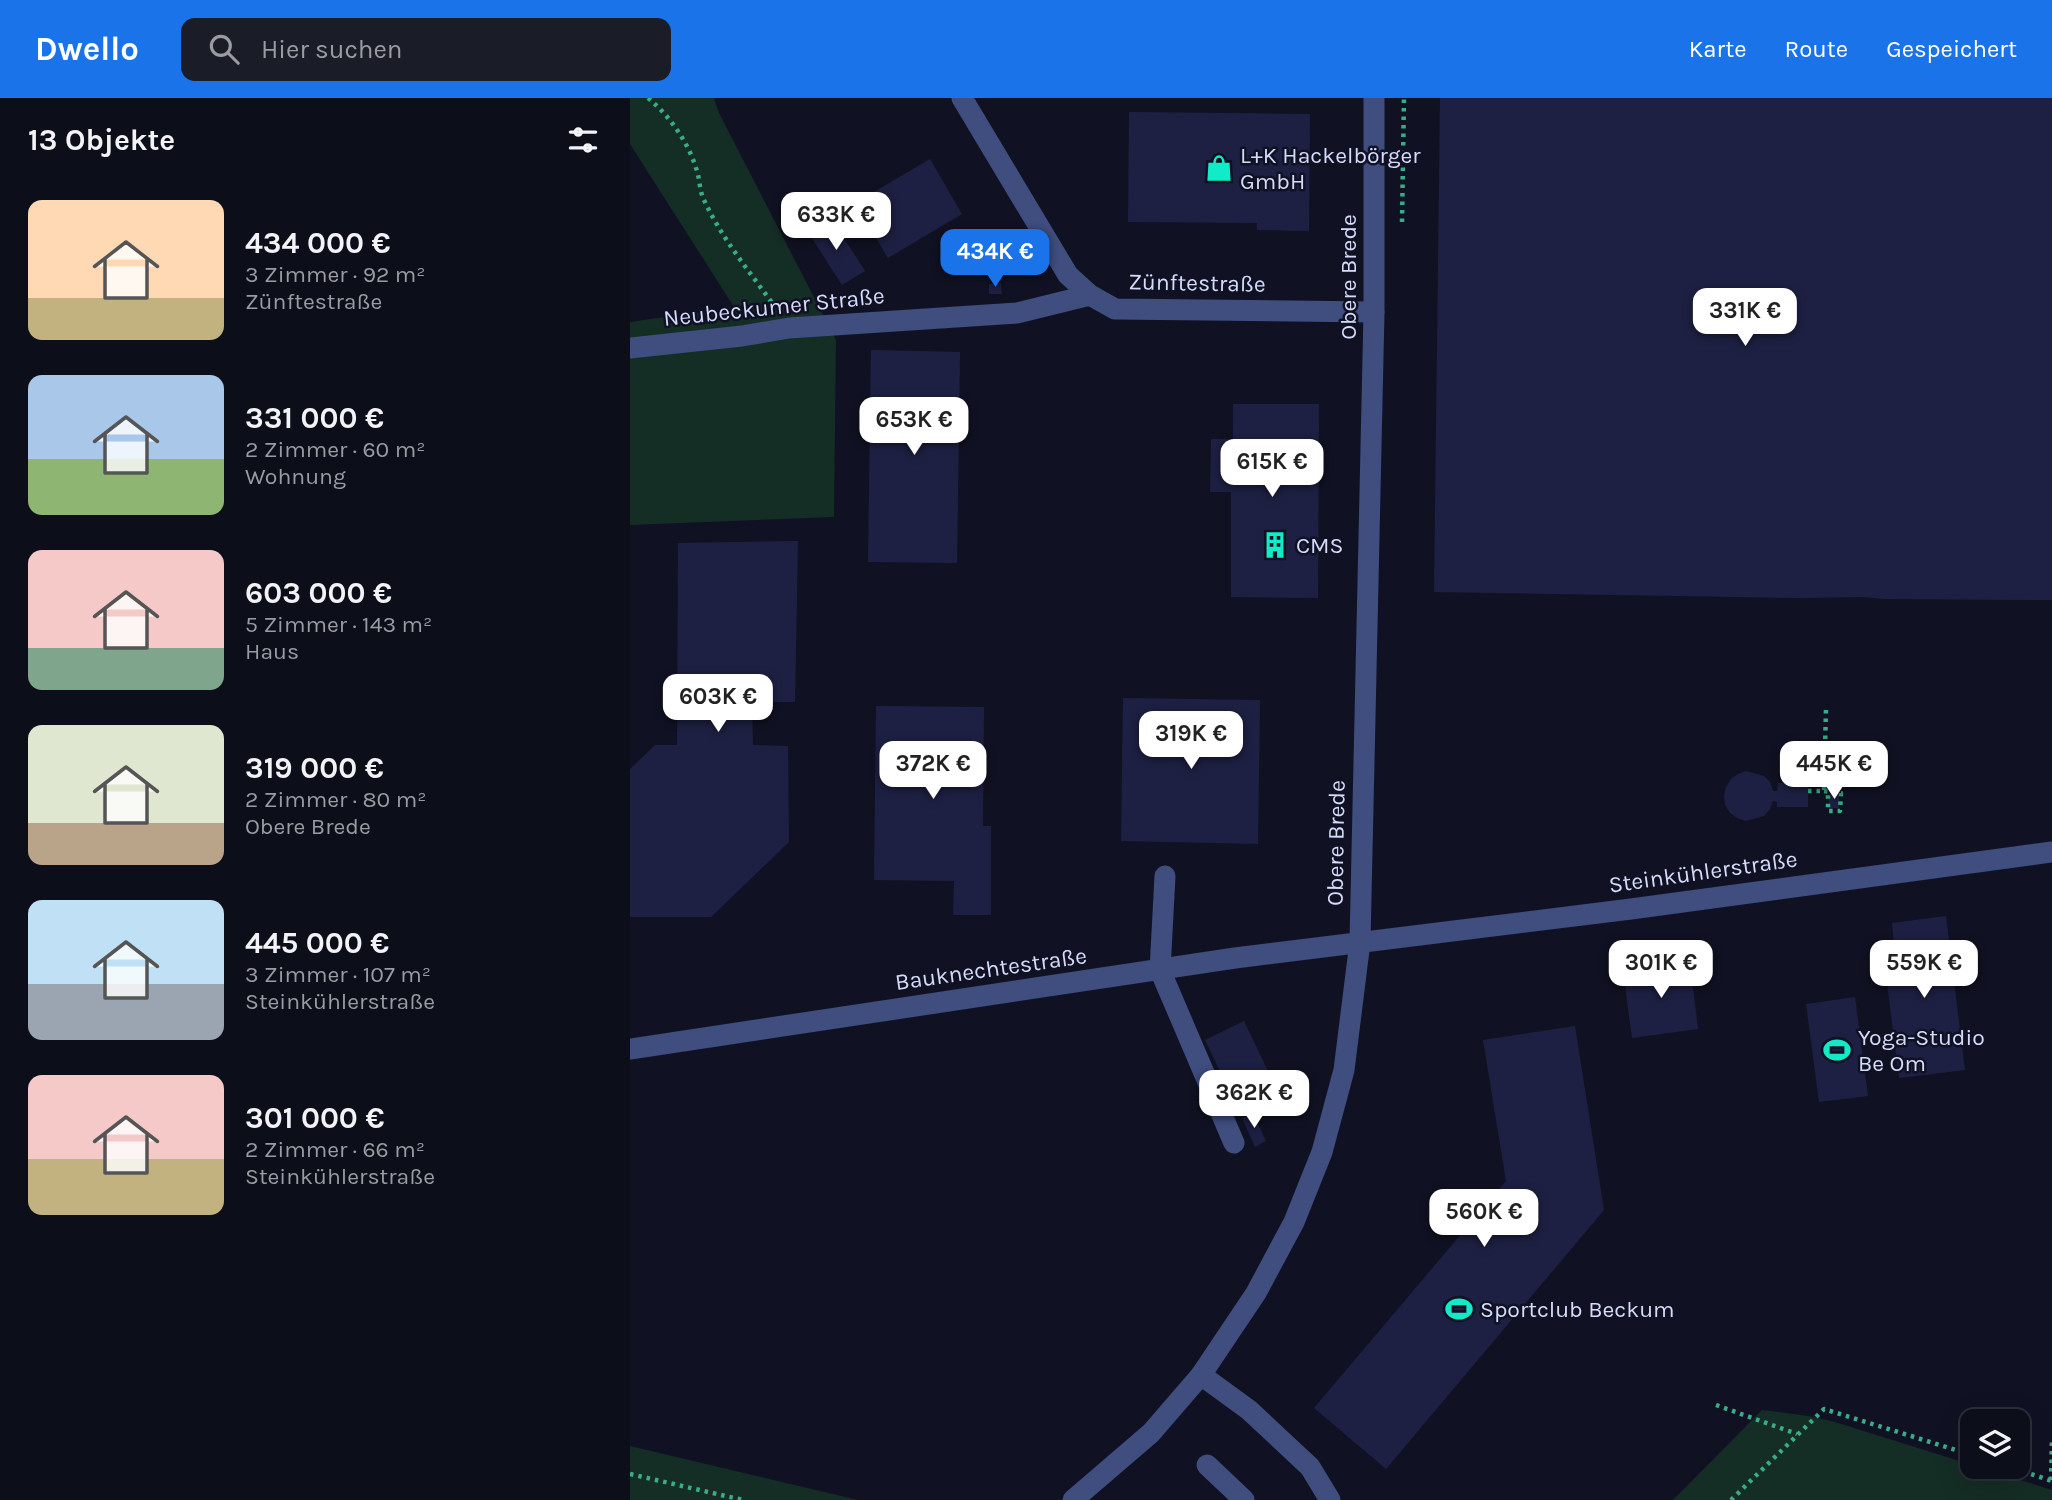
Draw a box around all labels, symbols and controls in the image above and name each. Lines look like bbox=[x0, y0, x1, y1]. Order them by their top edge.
search box bbox=[181, 18, 671, 81]
text: Dwello bbox=[35, 30, 139, 68]
icon: search bbox=[205, 30, 243, 68]
text: Hier suchen bbox=[261, 34, 403, 65]
text: Karte bbox=[1689, 35, 1747, 63]
text: Route bbox=[1785, 35, 1848, 63]
text: Gespeichert bbox=[1886, 35, 2017, 63]
icon: filters bbox=[564, 121, 602, 159]
text: 13 Objekte bbox=[28, 122, 175, 158]
place label: L+K Hackelbörger GmbH bbox=[1240, 142, 1421, 195]
shop icon: L+K Hackelbörger GmbH bbox=[1204, 153, 1234, 183]
pin: 633K € bbox=[779, 192, 893, 252]
text: 633K € bbox=[797, 201, 875, 228]
street label: Obere Brede bbox=[1335, 214, 1362, 340]
text: 434 000 € bbox=[245, 225, 390, 261]
icon: home bbox=[84, 228, 168, 312]
pin: 434K € bbox=[938, 230, 1052, 289]
text: 434K € bbox=[956, 238, 1034, 265]
text: 3 Zimmer · 92 m² bbox=[245, 261, 426, 288]
street label: Zünftestraße bbox=[1128, 268, 1266, 298]
street label: Neubeckumer Straße bbox=[662, 282, 886, 332]
text: Zünftestraße bbox=[245, 288, 382, 315]
pin: 331K € bbox=[1688, 288, 1802, 348]
text: 331K € bbox=[1709, 297, 1781, 324]
pin: 653K € bbox=[857, 398, 971, 457]
text: 331 000 € bbox=[245, 400, 384, 436]
icon: home bbox=[84, 403, 168, 487]
text: 653K € bbox=[875, 406, 953, 433]
text: 2 Zimmer · 60 m² bbox=[245, 436, 425, 463]
pin: 615K € bbox=[1215, 440, 1329, 499]
text: 615K € bbox=[1237, 448, 1307, 475]
text: Wohnung bbox=[245, 463, 346, 490]
building icon: CMS bbox=[1260, 530, 1290, 560]
place label: CMS bbox=[1296, 532, 1343, 559]
text: 603 000 € bbox=[245, 575, 392, 611]
icon: home bbox=[84, 578, 168, 662]
text: 5 Zimmer · 143 m² bbox=[245, 611, 432, 638]
text: Haus bbox=[245, 638, 299, 665]
pin: 603K € bbox=[661, 674, 775, 734]
text: 603K € bbox=[679, 683, 757, 710]
pin: 319K € bbox=[1134, 712, 1248, 771]
text: 319K € bbox=[1155, 720, 1227, 747]
pin: 372K € bbox=[876, 742, 990, 801]
pin: 445K € bbox=[1777, 742, 1891, 801]
text: 319 000 € bbox=[245, 750, 384, 786]
text: 372K € bbox=[895, 750, 971, 777]
text: 445K € bbox=[1796, 750, 1872, 777]
icon: home bbox=[84, 753, 168, 837]
street label: Obere Brede bbox=[1321, 780, 1351, 906]
text: 2 Zimmer · 80 m² bbox=[245, 786, 426, 813]
text: Obere Brede bbox=[245, 813, 371, 840]
street label: Steinkühlerstraße bbox=[1607, 845, 1799, 899]
text: 445 000 € bbox=[245, 925, 389, 961]
icon: home bbox=[84, 928, 168, 1012]
pin: 301K € bbox=[1604, 940, 1718, 1000]
pin: 559K € bbox=[1867, 940, 1981, 1000]
street label: Bauknechtestraße bbox=[893, 942, 1089, 996]
text: 301K € bbox=[1625, 949, 1697, 976]
text: 559K € bbox=[1886, 949, 1962, 976]
text: 3 Zimmer · 107 m² bbox=[245, 961, 431, 988]
text: Steinkühlerstraße bbox=[245, 988, 435, 1015]
place label: Yoga-Studio Be Om bbox=[1858, 1024, 1985, 1077]
sports icon: Yoga-Studio Be Om bbox=[1822, 1035, 1852, 1065]
pin: 362K € bbox=[1197, 1070, 1311, 1130]
text: 362K € bbox=[1215, 1079, 1293, 1106]
text: 301 000 € bbox=[245, 1100, 384, 1136]
icon: home bbox=[84, 1103, 168, 1187]
text: 2 Zimmer · 66 m² bbox=[245, 1136, 425, 1163]
text: Steinkühlerstraße bbox=[245, 1163, 435, 1190]
pin: 560K € bbox=[1427, 1190, 1541, 1249]
text: 560K € bbox=[1445, 1198, 1523, 1225]
sports icon: Sportclub Beckum bbox=[1444, 1294, 1474, 1324]
place label: Sportclub Beckum bbox=[1480, 1296, 1675, 1323]
map controls bbox=[1960, 1409, 2030, 1479]
button: layers bbox=[1960, 1409, 2030, 1479]

